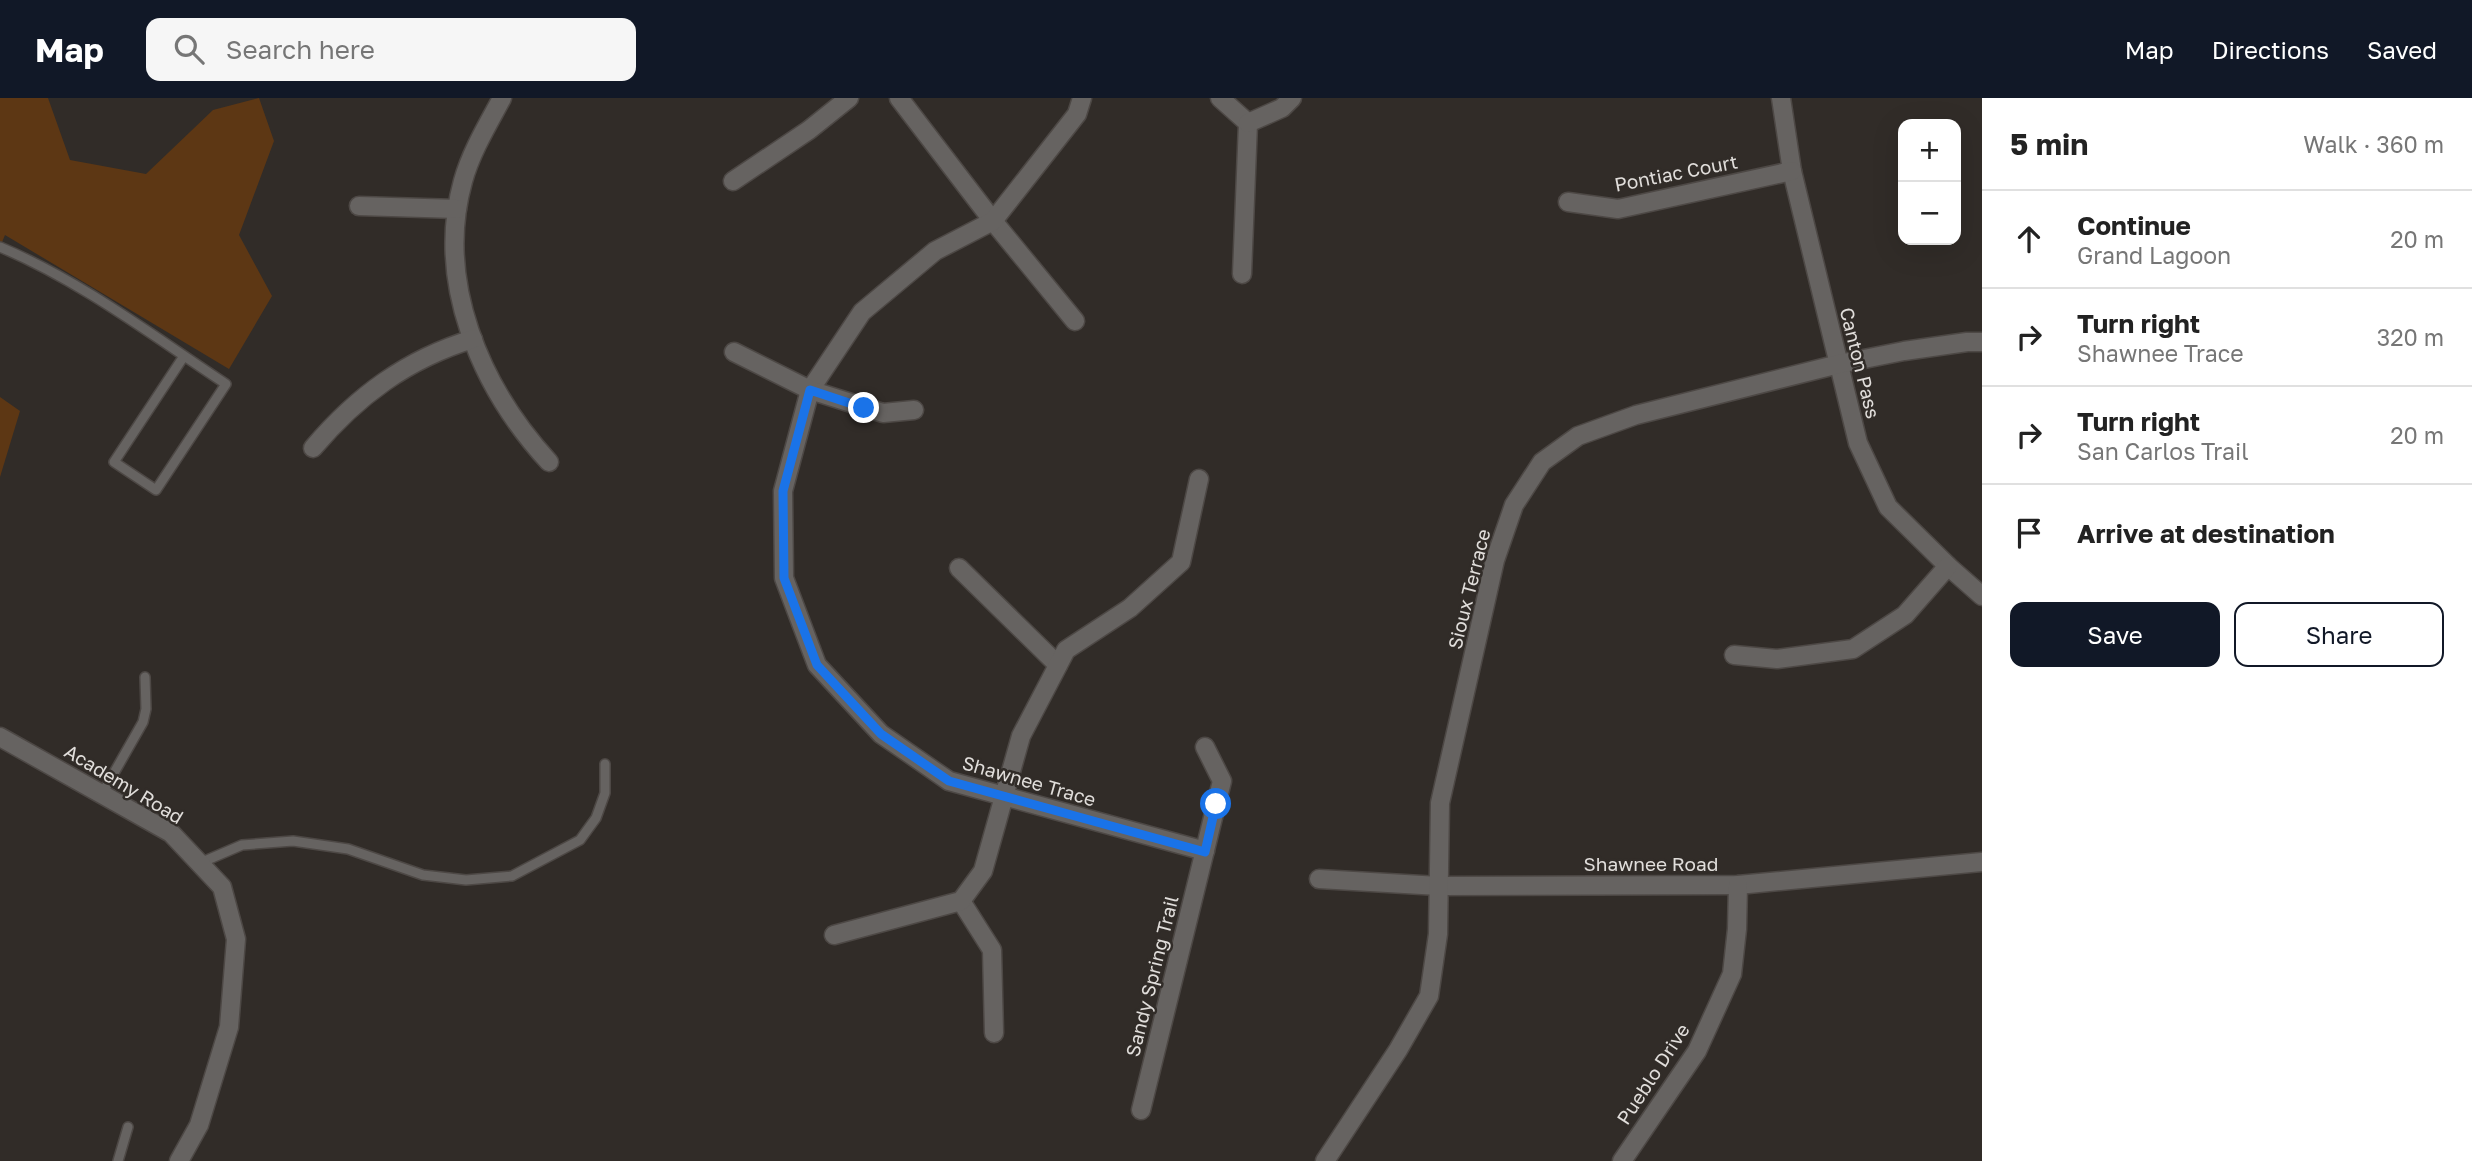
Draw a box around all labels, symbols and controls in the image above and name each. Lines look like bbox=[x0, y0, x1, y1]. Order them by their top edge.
search box bbox=[146, 18, 636, 81]
text: Map bbox=[35, 30, 104, 69]
icon: search bbox=[170, 30, 208, 68]
text: Search here bbox=[226, 34, 375, 65]
text: Map bbox=[2125, 35, 2174, 64]
text: Directions bbox=[2212, 35, 2329, 64]
text: Saved bbox=[2367, 35, 2437, 64]
map controls bbox=[1898, 119, 1961, 245]
button: + bbox=[1898, 119, 1961, 182]
text: 5 min bbox=[2010, 126, 2088, 162]
text: Walk · 360 m bbox=[2303, 130, 2444, 158]
street label: Pontiac Court bbox=[1612, 149, 1739, 196]
button: − bbox=[1898, 182, 1961, 245]
text: Continue bbox=[2077, 210, 2191, 241]
icon: ahead bbox=[2010, 220, 2048, 258]
text: 20 m bbox=[2390, 225, 2444, 253]
text: Grand Lagoon bbox=[2077, 241, 2231, 269]
street label: Canton Pass bbox=[1836, 305, 1885, 421]
text: Turn right bbox=[2077, 308, 2200, 339]
icon: right bbox=[2010, 318, 2048, 356]
text: 320 m bbox=[2377, 323, 2444, 351]
text: Shawnee Trace bbox=[2077, 339, 2244, 367]
route end bbox=[848, 392, 879, 423]
text: Turn right bbox=[2077, 406, 2200, 437]
icon: right bbox=[2010, 416, 2048, 454]
text: 20 m bbox=[2390, 421, 2444, 449]
text: San Carlos Trail bbox=[2077, 437, 2249, 465]
icon: arrive bbox=[2010, 514, 2048, 552]
text: Arrive at destination bbox=[2077, 518, 2335, 549]
street label: Sioux Terrace bbox=[1442, 526, 1495, 651]
button: Save bbox=[2010, 602, 2220, 667]
button: Share bbox=[2234, 602, 2444, 667]
street label: Academy Road bbox=[61, 739, 188, 828]
street label: Shawnee Trace bbox=[960, 750, 1098, 811]
route start bbox=[1200, 788, 1231, 819]
street label: Shawnee Road bbox=[1584, 852, 1718, 875]
street label: Sandy Spring Trail bbox=[1120, 893, 1183, 1059]
street label: Pueblo Drive bbox=[1611, 1019, 1694, 1129]

